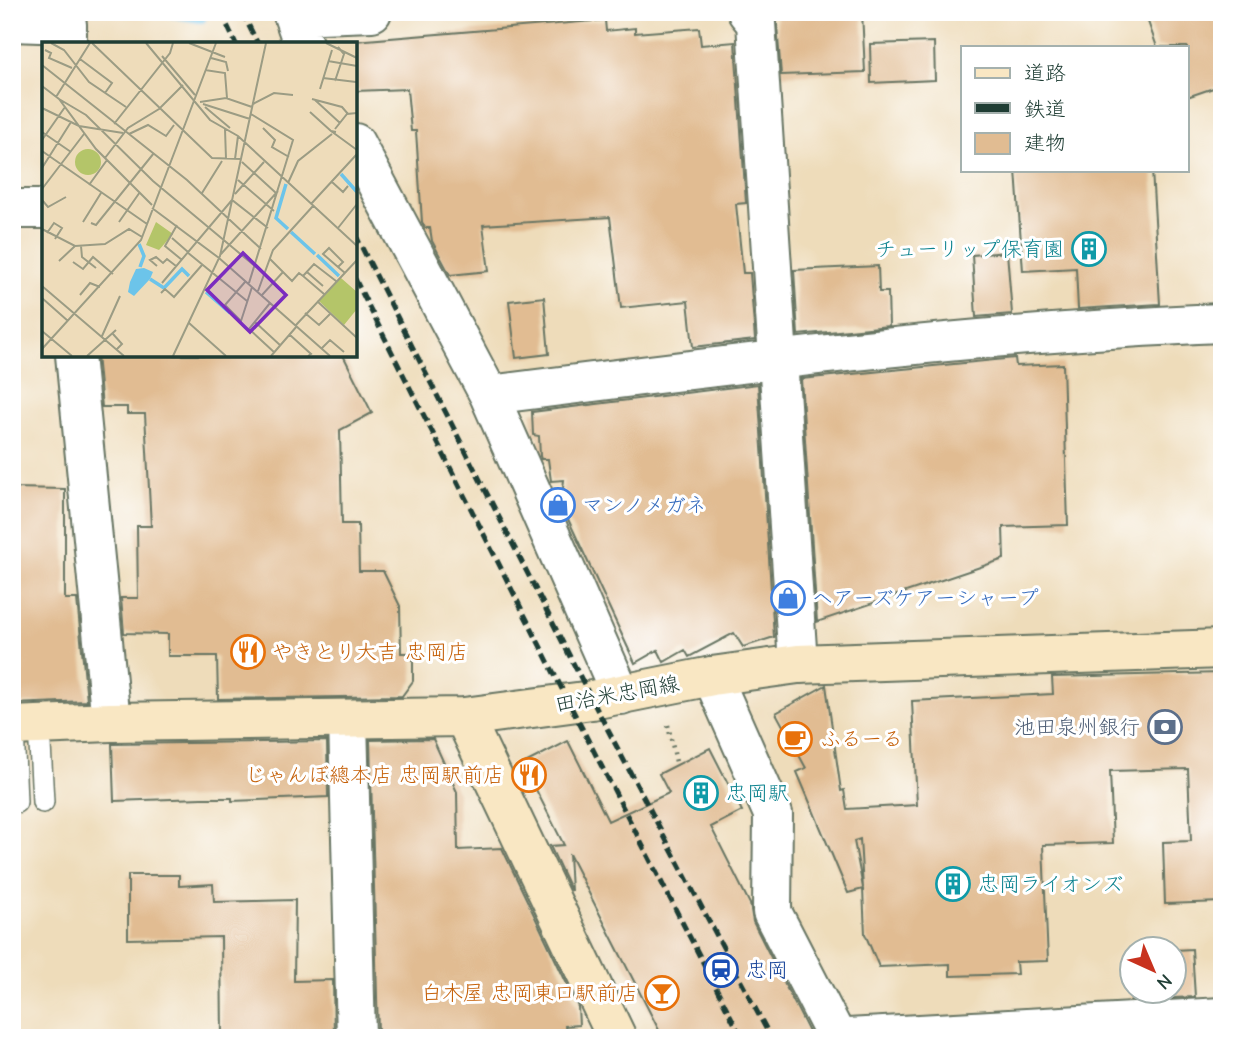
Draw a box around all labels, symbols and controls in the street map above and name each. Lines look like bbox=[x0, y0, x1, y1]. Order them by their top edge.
inset map bbox=[42, 42, 357, 357]
legend bbox=[961, 46, 1188, 172]
text: 道路 bbox=[1024, 61, 1066, 85]
text: 鉄道 bbox=[1024, 97, 1066, 121]
text: 建物 bbox=[1024, 131, 1066, 155]
building icon: チューリップ保育園 bbox=[1070, 230, 1108, 268]
place label: チューリップ保育園 bbox=[875, 237, 1064, 261]
shop icon: マンノメガネ bbox=[539, 486, 577, 524]
place label: マンノメガネ bbox=[582, 493, 707, 517]
shop icon: ヘアーズケアーシャープ bbox=[769, 579, 807, 617]
place label: ヘアーズケアーシャープ bbox=[812, 586, 1039, 610]
restaurant icon: やきとり大吉 忠岡店 bbox=[229, 633, 267, 671]
place label: やきとり大吉 忠岡店 bbox=[272, 640, 468, 664]
street label: 田治米忠岡線 bbox=[553, 671, 681, 717]
bank icon: 池田泉州銀行 bbox=[1146, 708, 1184, 746]
place label: 池田泉州銀行 bbox=[1014, 715, 1140, 739]
cafe icon: ふるーる bbox=[776, 720, 814, 758]
place label: ふるーる bbox=[820, 727, 903, 751]
restaurant icon: じゃんぼ總本店 忠岡駅前店 bbox=[510, 756, 548, 794]
place label: じゃんぼ總本店 忠岡駅前店 bbox=[245, 763, 504, 787]
building icon: 忠岡駅 bbox=[682, 774, 720, 812]
place label: 忠岡駅 bbox=[726, 781, 789, 805]
building icon: 忠岡ライオンズ bbox=[934, 865, 972, 903]
place label: 忠岡ライオンズ bbox=[978, 872, 1123, 896]
north arrow bbox=[1118, 934, 1188, 1004]
station icon: 忠岡 bbox=[702, 951, 740, 989]
place label: 忠岡 bbox=[746, 958, 788, 982]
text: N bbox=[1152, 969, 1176, 994]
bar icon: 白木屋 忠岡東口駅前店 bbox=[643, 974, 681, 1012]
place label: 白木屋 忠岡東口駅前店 bbox=[421, 981, 638, 1005]

